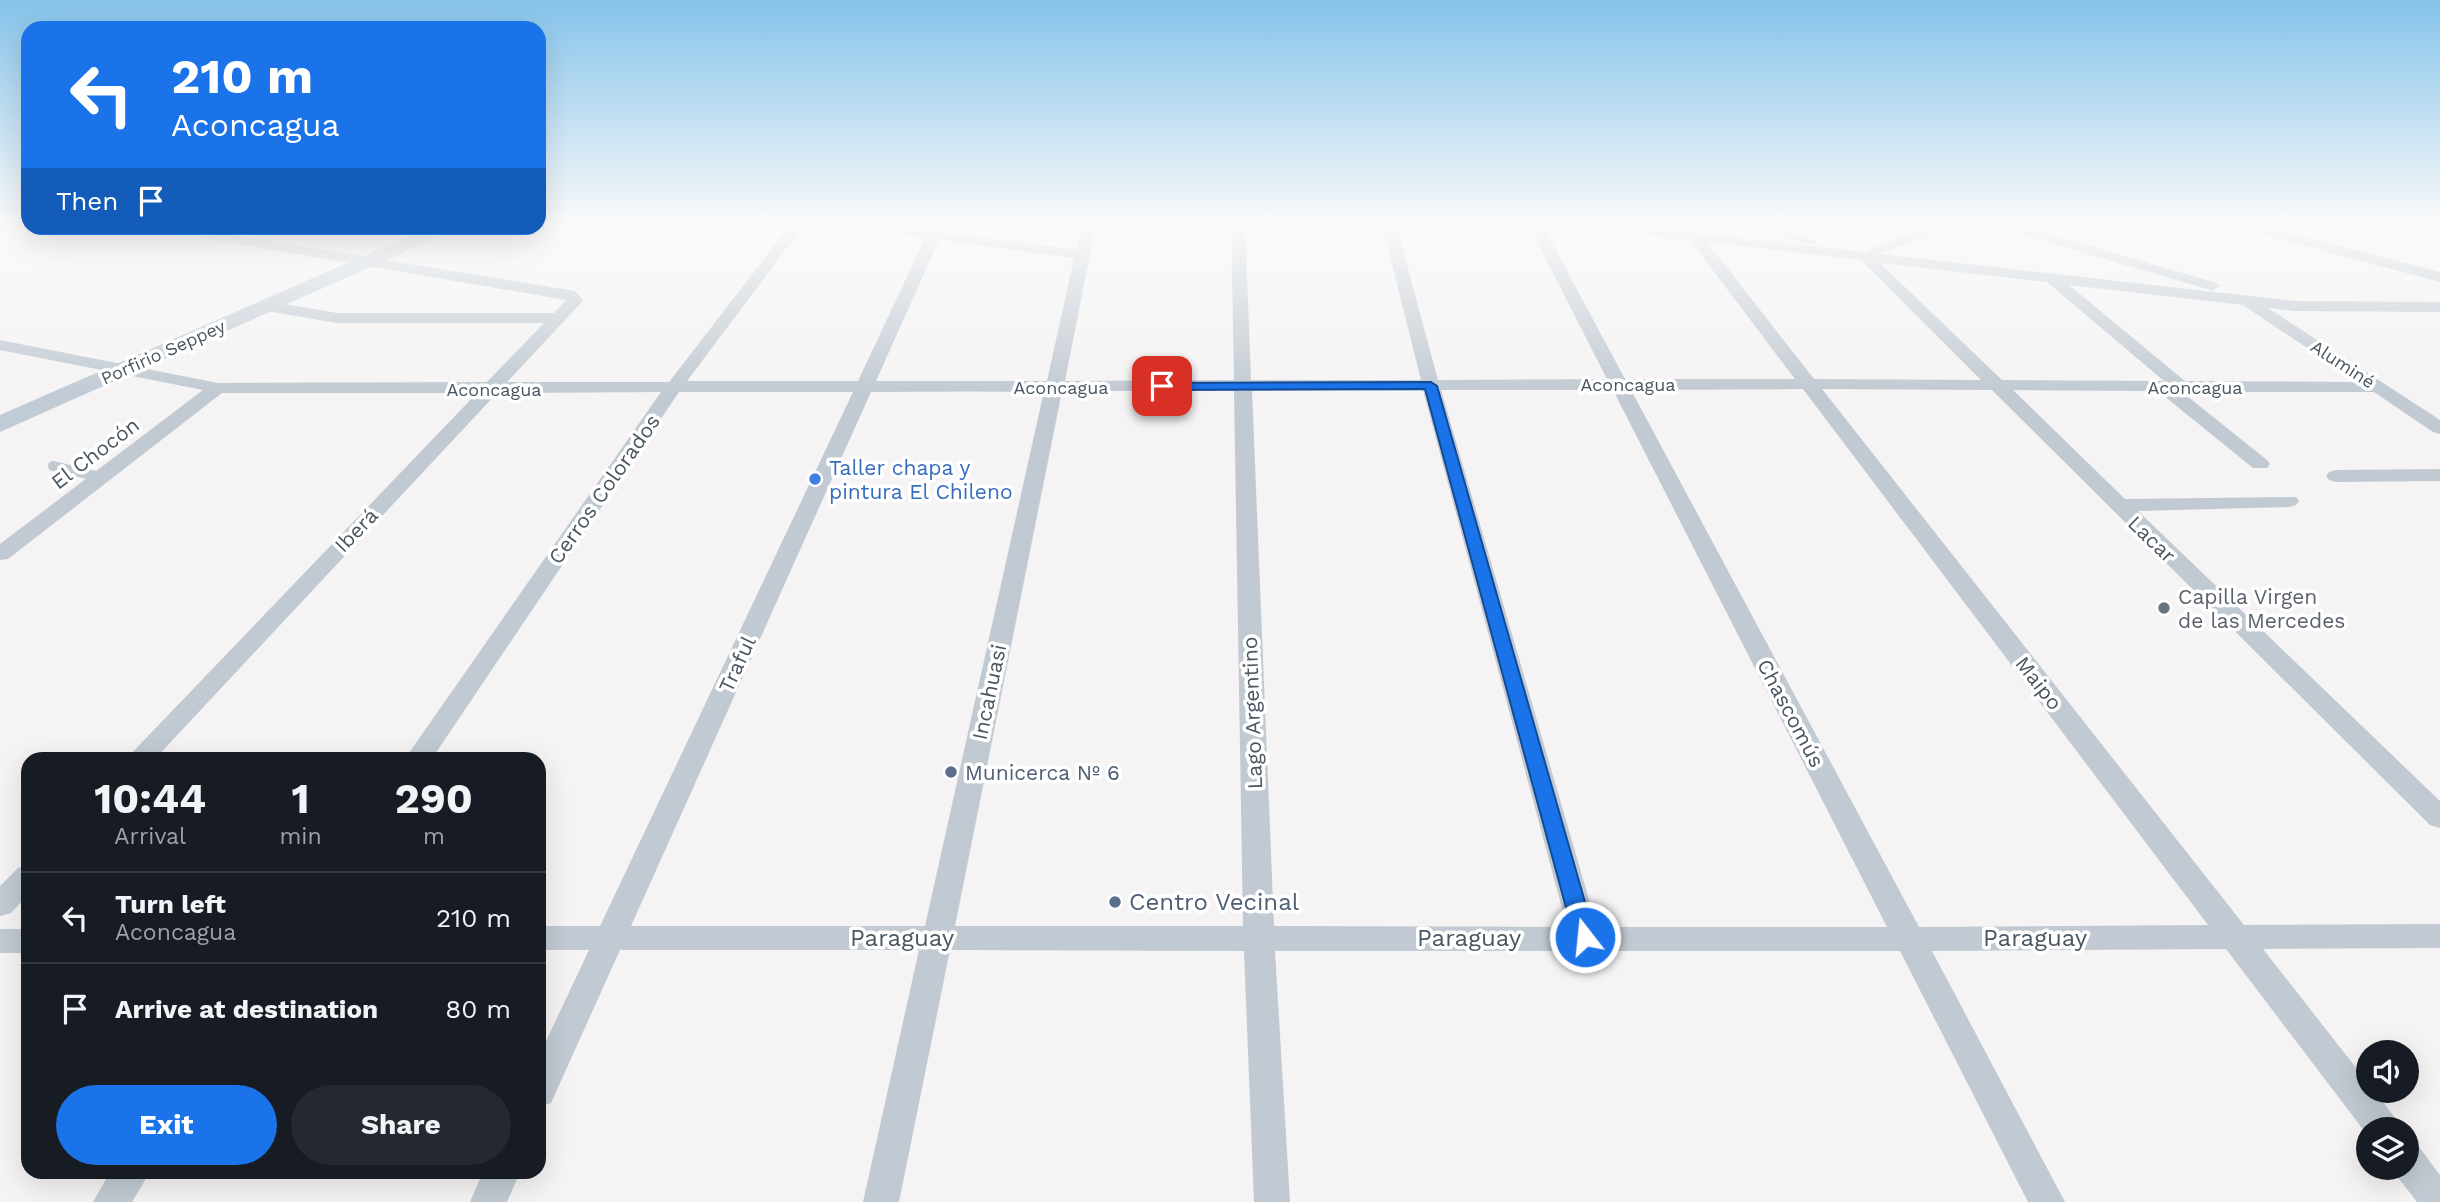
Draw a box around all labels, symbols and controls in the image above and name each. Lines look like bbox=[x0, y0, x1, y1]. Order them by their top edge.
text: 210 m bbox=[171, 47, 313, 105]
icon: left bbox=[56, 49, 147, 140]
text: Aconcagua bbox=[171, 106, 340, 144]
icon: arrive bbox=[132, 182, 170, 220]
text: Then bbox=[56, 186, 118, 216]
street label: Porfirio Seppey bbox=[98, 315, 229, 389]
street label: Aluminé bbox=[2307, 336, 2379, 392]
pin bbox=[1132, 356, 1192, 416]
icon: arrive bbox=[1143, 367, 1181, 405]
street label: Aconcagua bbox=[1581, 374, 1675, 395]
street label: Aconcagua bbox=[1014, 377, 1108, 398]
street label: Aconcagua bbox=[2148, 377, 2242, 398]
street label: Aconcagua bbox=[447, 379, 541, 400]
street label: Cerros Colorados bbox=[543, 409, 665, 569]
street label: El Chocón bbox=[46, 412, 144, 494]
place label: Taller chapa y pintura El Chileno bbox=[829, 455, 1013, 504]
marker: Taller chapa y pintura El Chileno bbox=[807, 471, 823, 487]
street label: Iberá bbox=[329, 503, 383, 557]
street label: Lacar bbox=[2123, 510, 2181, 568]
place label: Capilla Virgen de las Mercedes bbox=[2178, 584, 2345, 633]
marker: Capilla Virgen de las Mercedes bbox=[2156, 600, 2172, 616]
street label: Traful bbox=[713, 631, 761, 696]
street label: Lago Argentino bbox=[1237, 636, 1267, 790]
street label: Incahuasi bbox=[967, 642, 1011, 742]
street label: Maipo bbox=[2010, 651, 2068, 715]
street label: Chascomús bbox=[1752, 655, 1830, 771]
place label: Municerca Nº 6 bbox=[965, 760, 1120, 785]
marker: Municerca Nº 6 bbox=[943, 764, 959, 780]
text: 10:44 bbox=[94, 774, 206, 823]
text: 1 bbox=[292, 774, 310, 823]
text: 290 bbox=[395, 774, 473, 823]
text: Arrival bbox=[114, 823, 186, 850]
text: min bbox=[279, 823, 322, 850]
text: m bbox=[423, 823, 445, 850]
place label: Centro Vecinal bbox=[1129, 888, 1300, 916]
text: Turn left bbox=[115, 889, 226, 919]
marker: Centro Vecinal bbox=[1107, 894, 1123, 910]
icon: left bbox=[56, 899, 94, 937]
position arrow bbox=[1548, 900, 1622, 974]
text: 210 m bbox=[436, 903, 511, 933]
text: Aconcagua bbox=[115, 919, 236, 946]
street label: Paraguay bbox=[850, 924, 955, 952]
street label: Paraguay bbox=[1417, 924, 1522, 952]
street label: Paraguay bbox=[1983, 924, 2088, 952]
icon: arrive bbox=[56, 990, 94, 1028]
text: Arrive at destination bbox=[115, 994, 378, 1024]
text: 80 m bbox=[445, 994, 511, 1024]
map controls bbox=[2356, 1040, 2419, 1180]
button: sound bbox=[2356, 1040, 2419, 1103]
button: Exit bbox=[56, 1085, 277, 1165]
button: Share bbox=[291, 1085, 511, 1165]
button: layers bbox=[2356, 1117, 2419, 1180]

